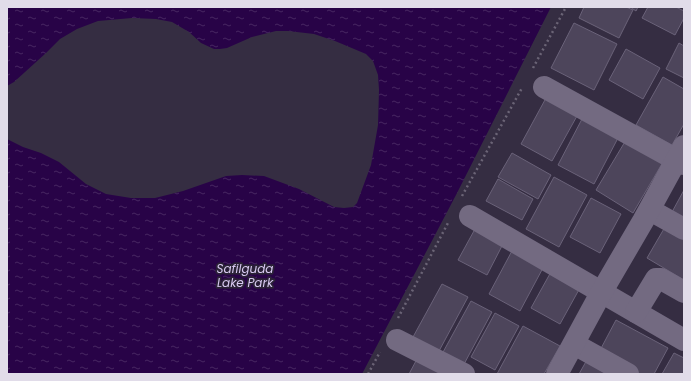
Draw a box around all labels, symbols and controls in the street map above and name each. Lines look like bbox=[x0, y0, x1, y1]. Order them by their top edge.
water label: Safilguda Lake Park bbox=[217, 260, 274, 291]

